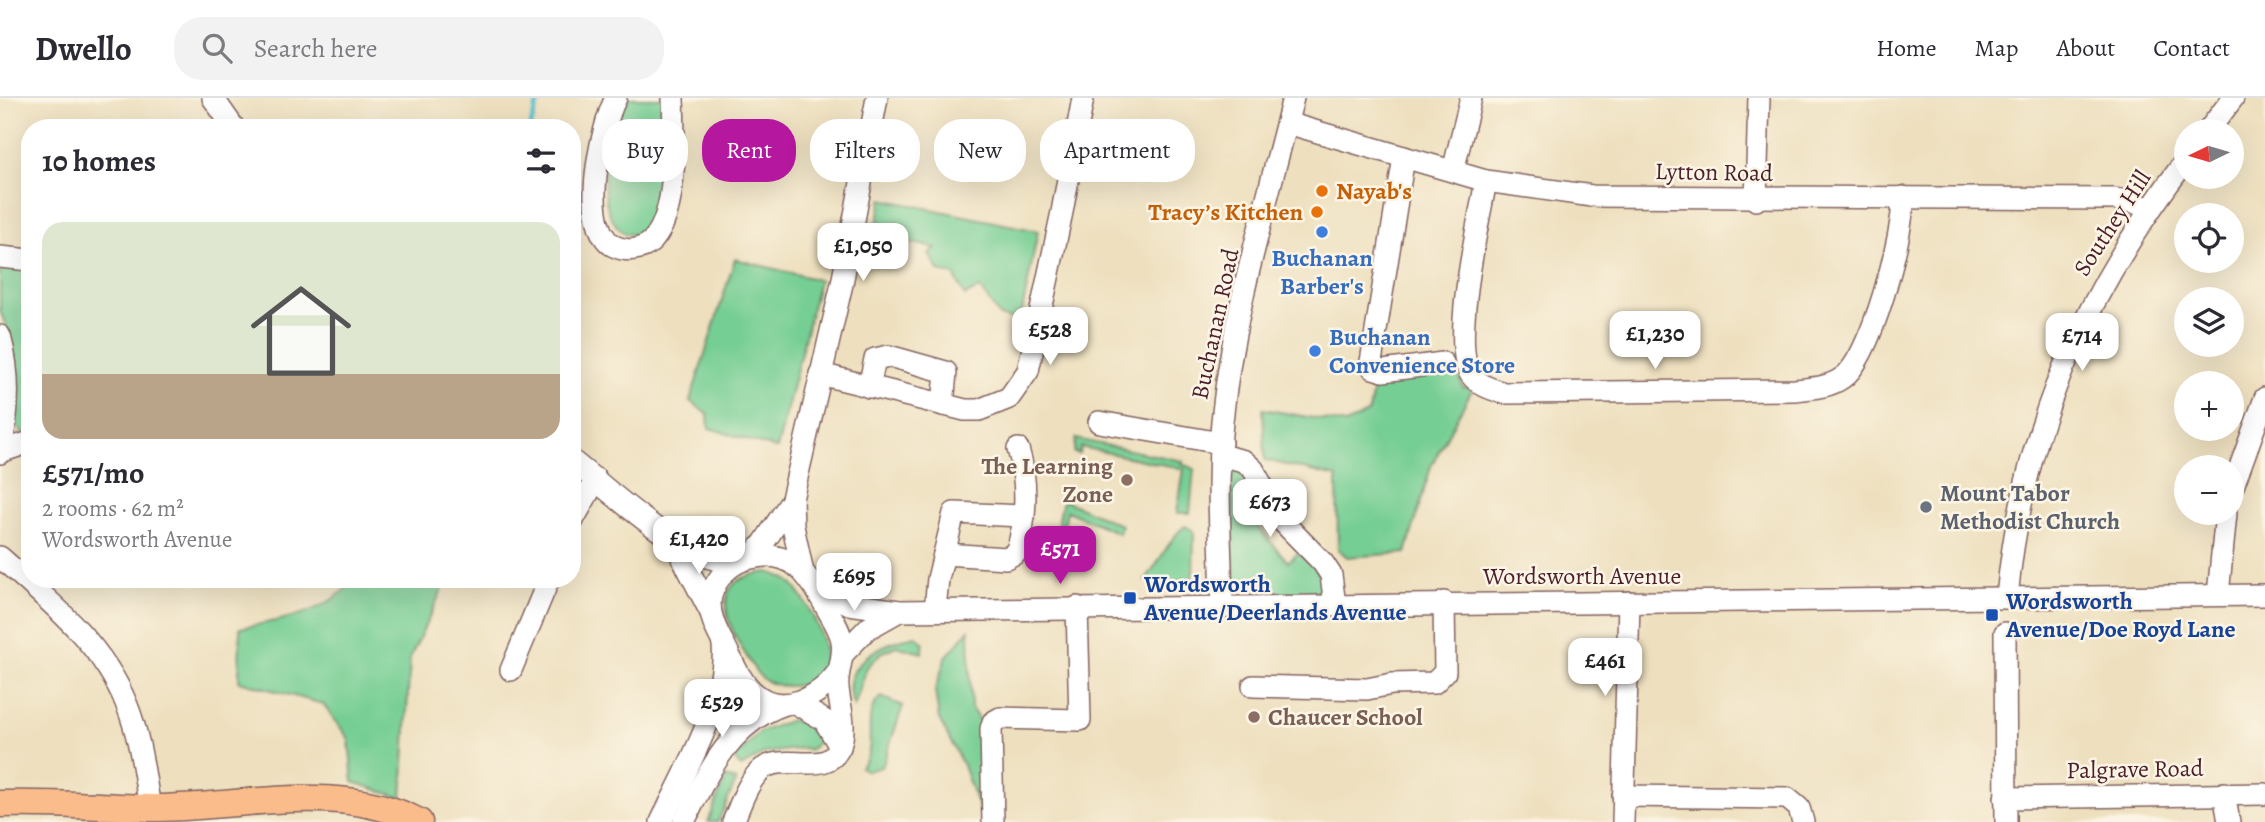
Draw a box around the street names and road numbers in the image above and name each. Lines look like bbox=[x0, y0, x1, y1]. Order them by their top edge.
street label: Lytton Road bbox=[1655, 155, 1773, 189]
street label: Southey Hill bbox=[2066, 164, 2158, 282]
street label: Buchanan Road bbox=[1183, 245, 1247, 402]
street label: Wordsworth Avenue bbox=[1482, 560, 1681, 592]
street label: Palgrave Road bbox=[2066, 752, 2204, 786]

